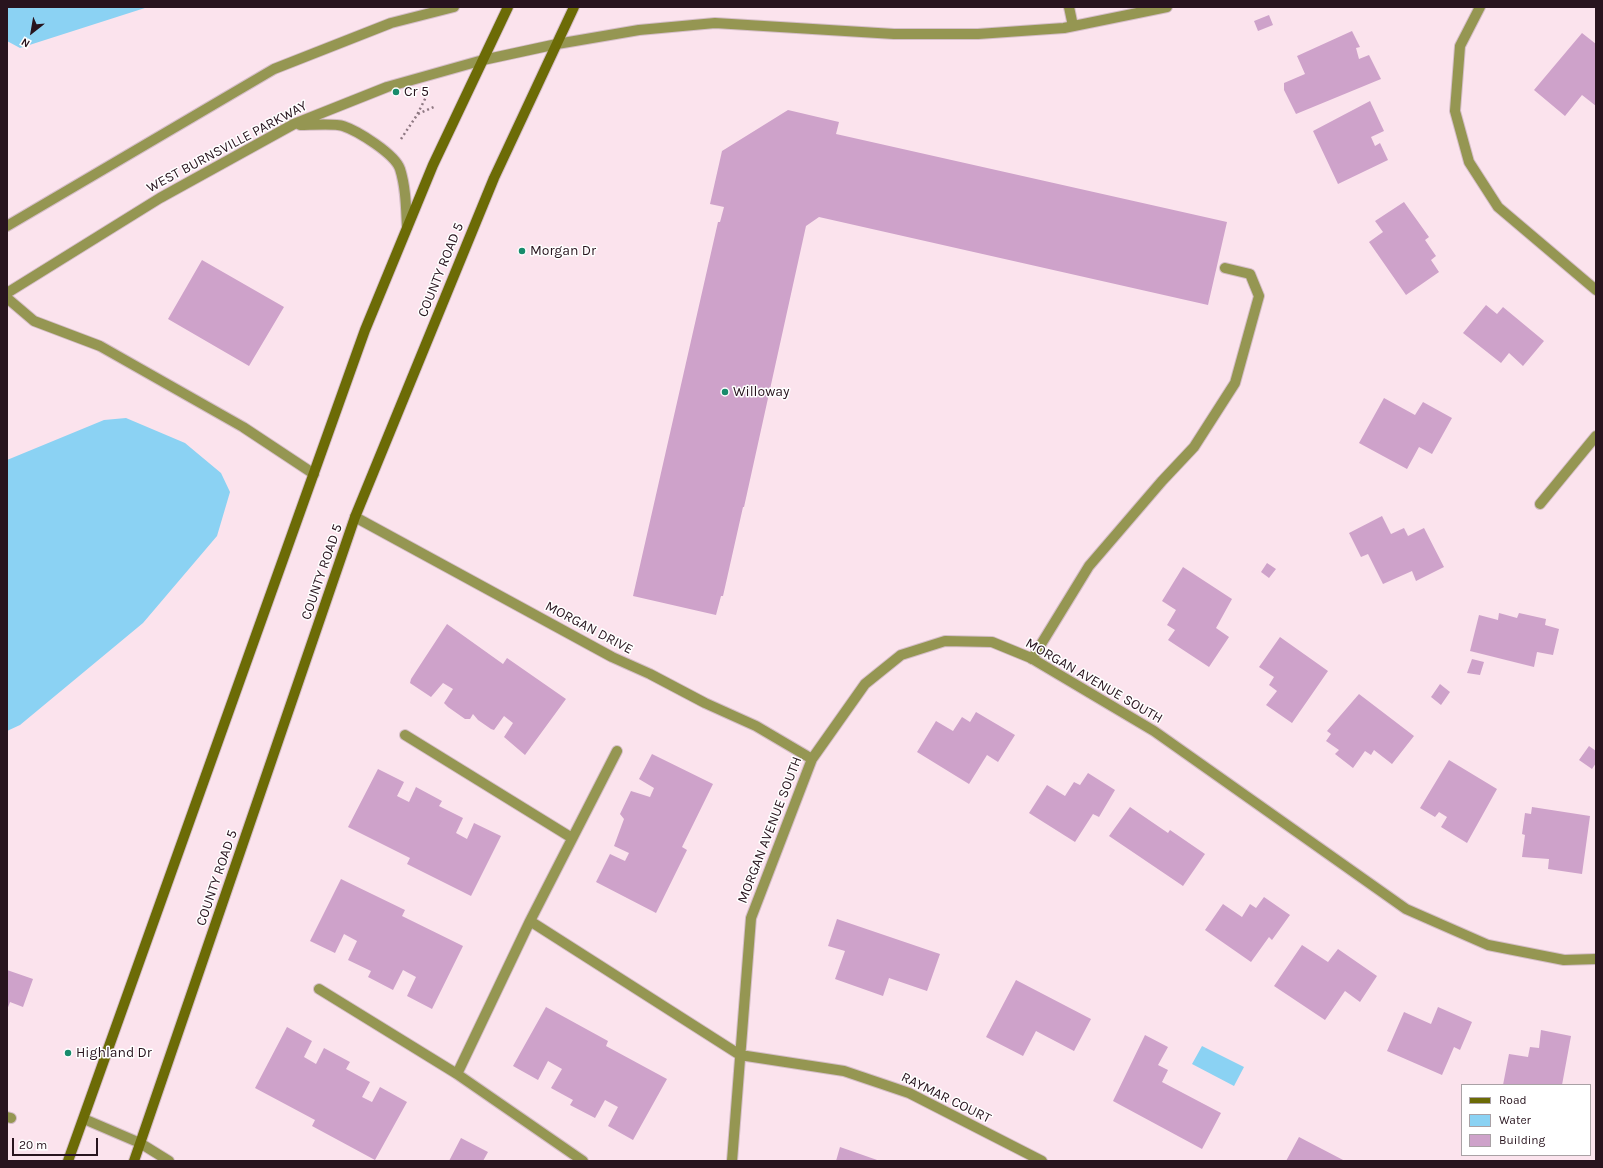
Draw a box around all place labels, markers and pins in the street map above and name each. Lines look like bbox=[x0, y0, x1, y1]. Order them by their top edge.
place label: Cr 5 bbox=[404, 84, 429, 100]
marker: Cr 5 bbox=[391, 87, 401, 97]
place label: Morgan Dr bbox=[530, 243, 596, 259]
marker: Morgan Dr bbox=[517, 246, 527, 256]
place label: Willoway bbox=[733, 384, 790, 400]
marker: Willoway bbox=[720, 387, 730, 397]
place label: Highland Dr bbox=[76, 1045, 152, 1061]
marker: Highland Dr bbox=[63, 1048, 73, 1058]

